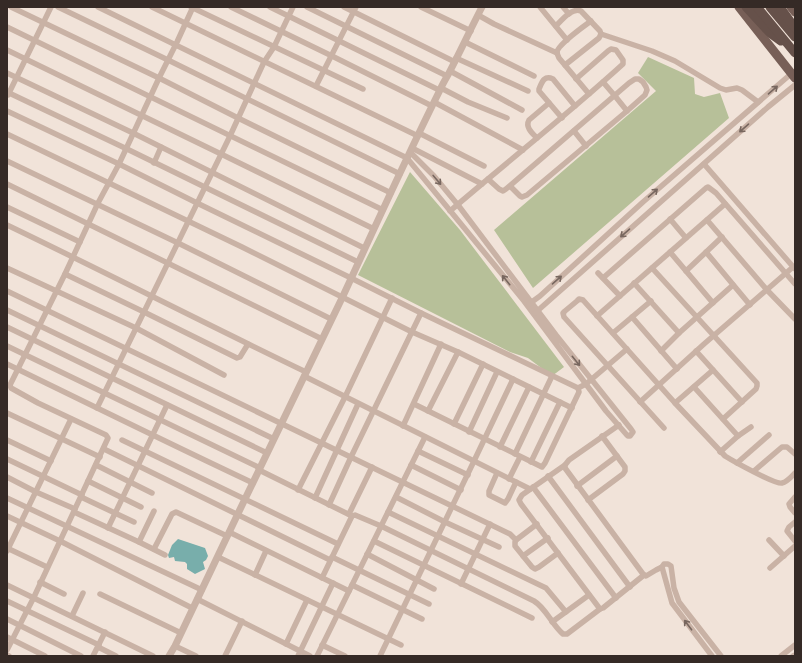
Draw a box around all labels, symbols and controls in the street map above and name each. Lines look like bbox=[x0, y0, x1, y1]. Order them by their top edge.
one-way arrow bbox=[767, 85, 778, 94]
one-way arrow bbox=[738, 124, 749, 133]
one-way arrow bbox=[433, 174, 442, 185]
one-way arrow bbox=[648, 189, 659, 198]
one-way arrow bbox=[620, 228, 630, 237]
one-way arrow bbox=[502, 274, 511, 285]
one-way arrow bbox=[552, 276, 562, 285]
one-way arrow bbox=[571, 355, 580, 366]
one-way arrow bbox=[684, 620, 692, 631]

